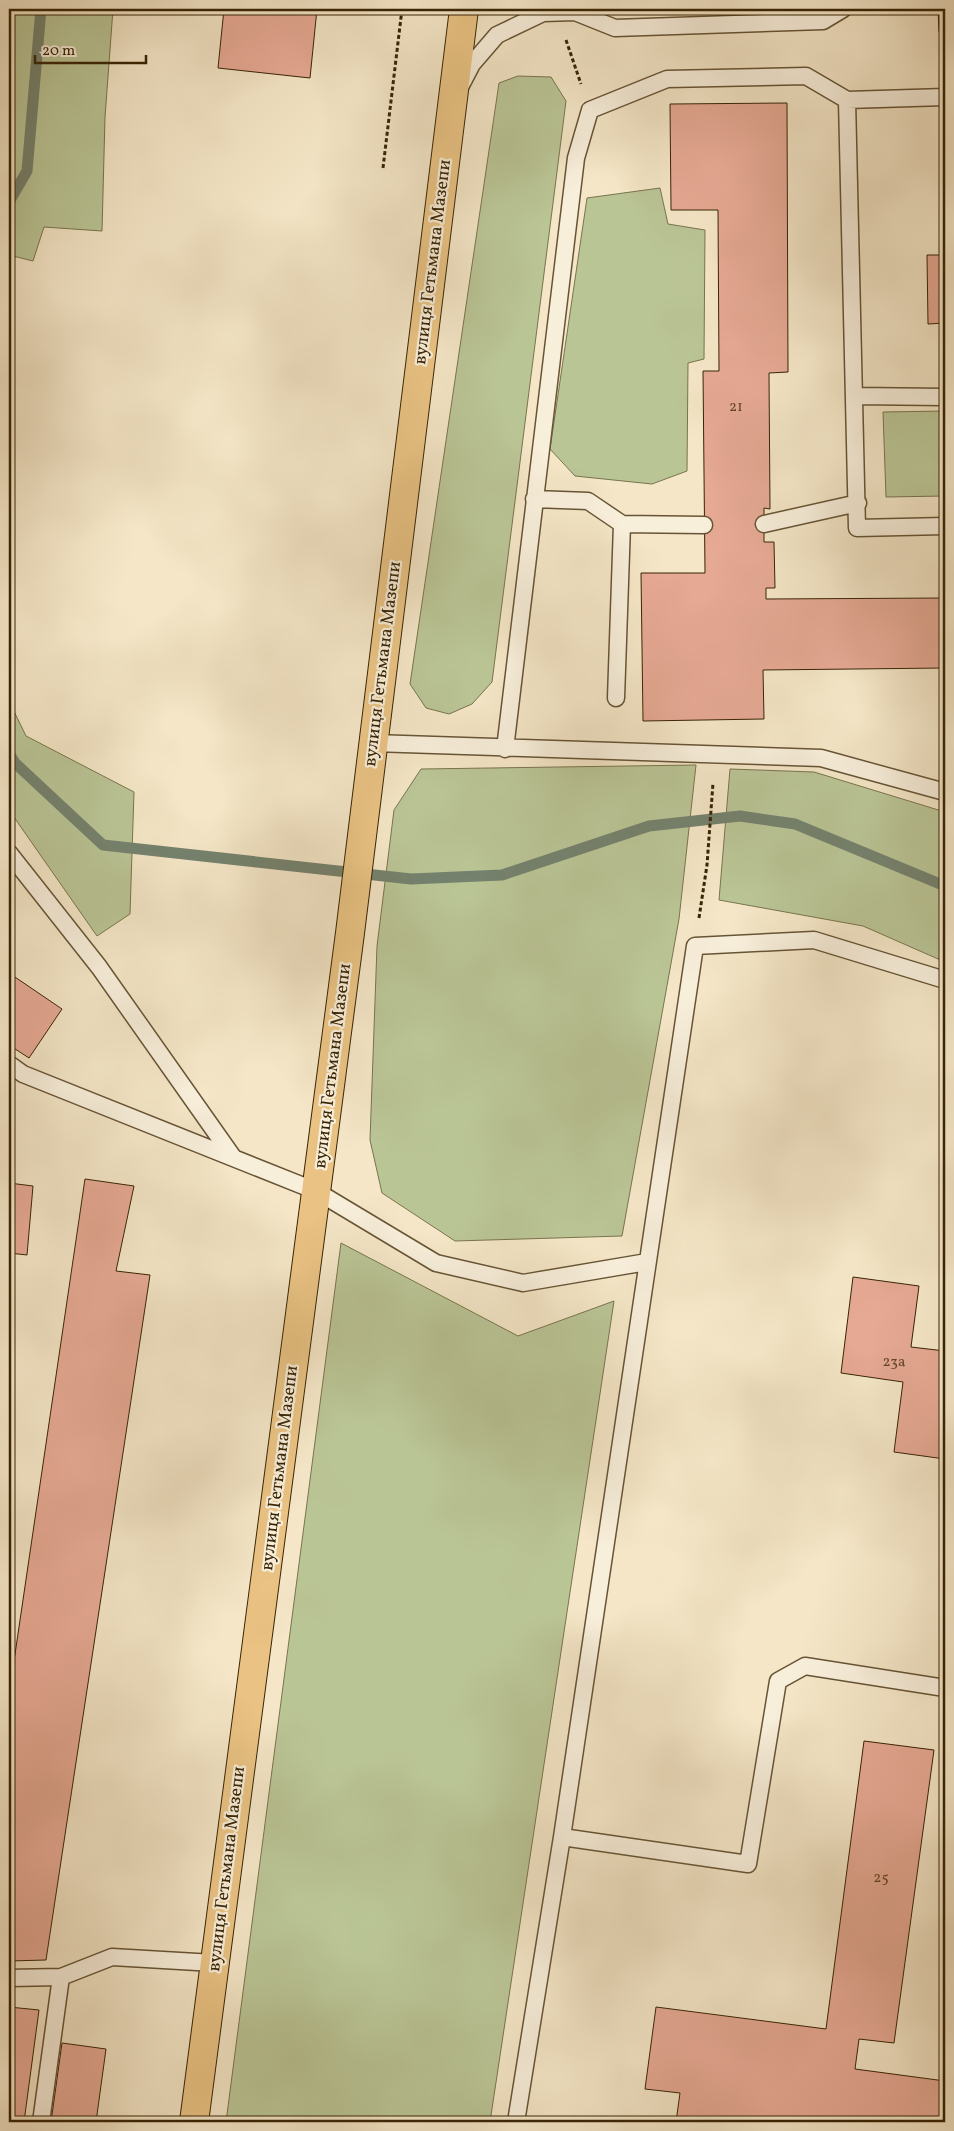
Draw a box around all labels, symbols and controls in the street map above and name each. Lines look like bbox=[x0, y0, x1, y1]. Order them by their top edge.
scale bar bbox=[35, 32, 146, 64]
text: 20 m bbox=[42, 41, 75, 62]
street label: вулиця Гетьмана Мазепи bbox=[408, 158, 458, 366]
house number: 21 bbox=[729, 397, 743, 418]
street label: вулиця Гетьмана Мазепи bbox=[358, 560, 408, 768]
street label: вулиця Гетьмана Мазепи bbox=[308, 962, 358, 1170]
house number: 23а bbox=[883, 1352, 905, 1373]
street label: вулиця Гетьмана Мазепи bbox=[255, 1364, 305, 1572]
street label: вулиця Гетьмана Мазепи bbox=[202, 1765, 252, 1973]
house number: 25 bbox=[873, 1868, 889, 1889]

